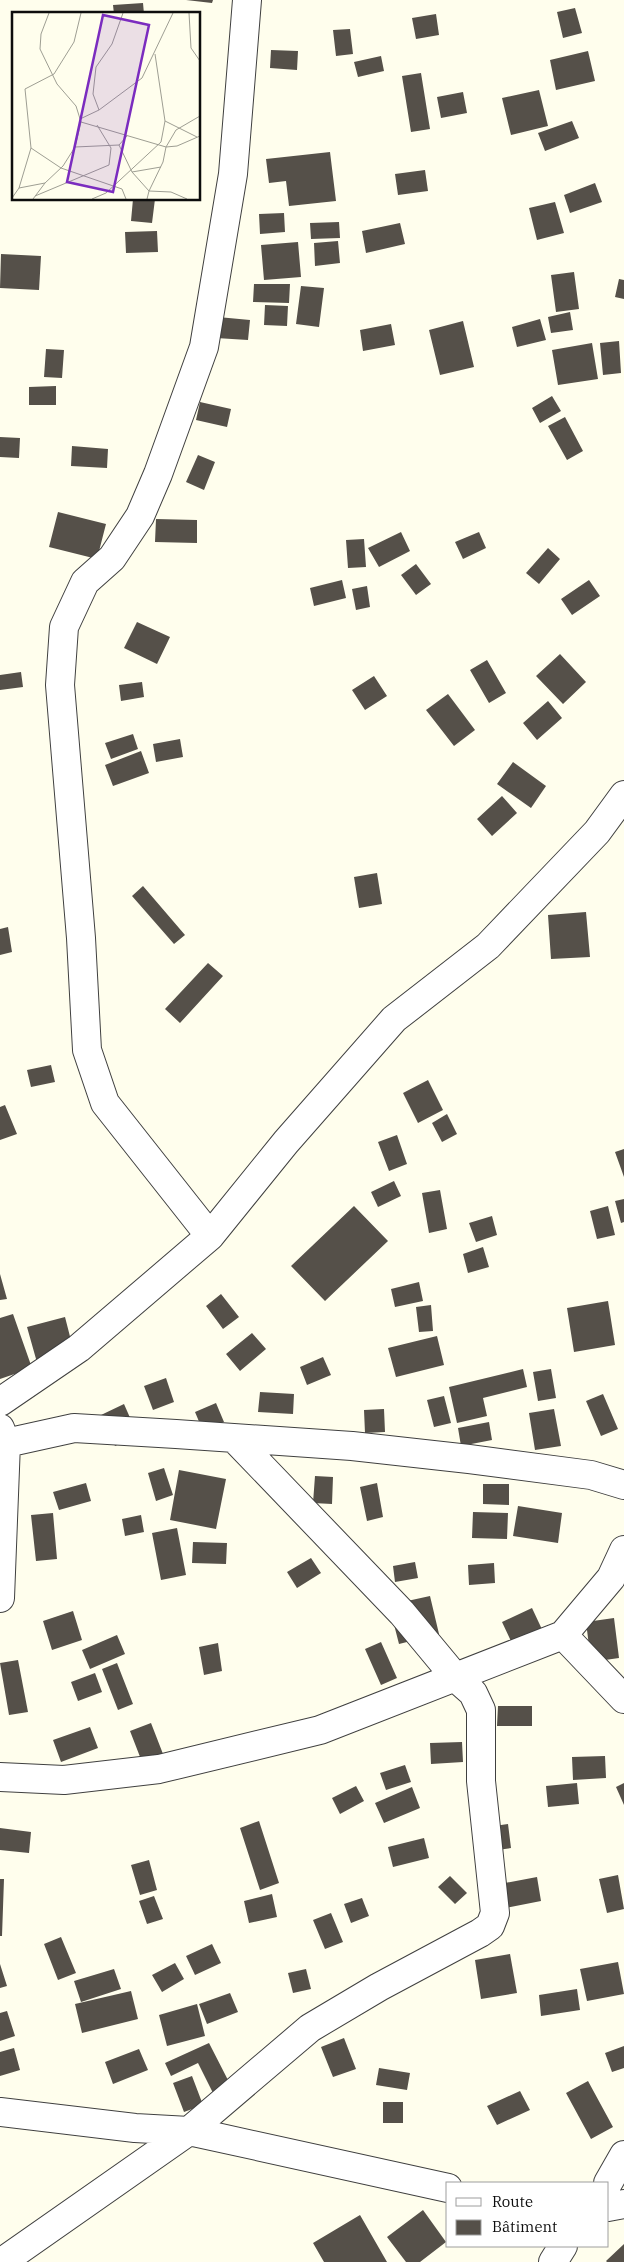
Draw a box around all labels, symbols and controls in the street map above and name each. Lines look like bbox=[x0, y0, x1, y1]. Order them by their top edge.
inset map bbox=[12, 12, 200, 200]
legend bbox=[446, 2182, 609, 2247]
text: Route bbox=[492, 2192, 533, 2211]
text: Bâtiment bbox=[492, 2217, 557, 2236]

